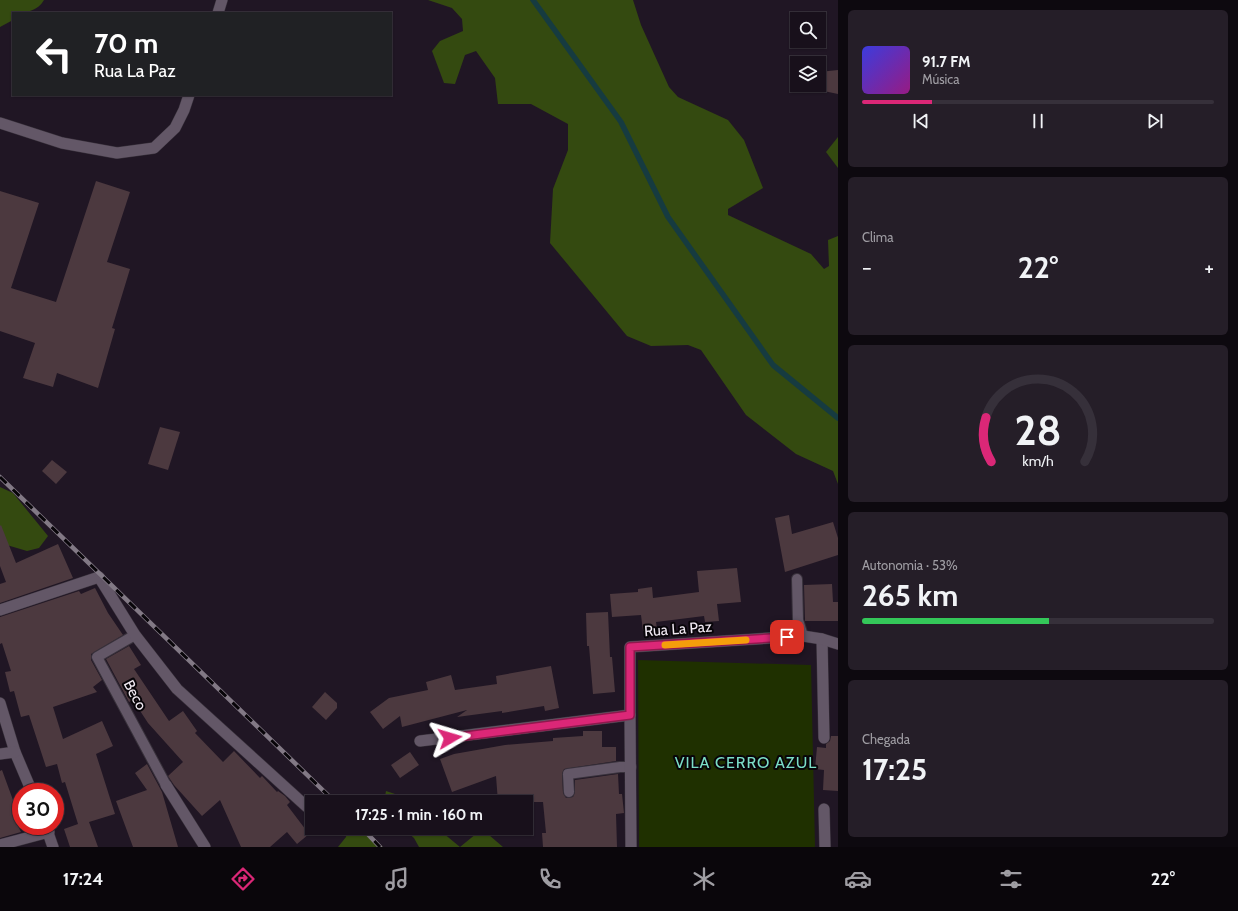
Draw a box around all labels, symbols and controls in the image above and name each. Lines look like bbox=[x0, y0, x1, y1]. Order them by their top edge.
map controls bbox=[790, 12, 826, 92]
button: search bbox=[790, 12, 826, 48]
text: 70 m bbox=[94, 26, 158, 60]
icon: left bbox=[28, 28, 80, 80]
text: 91.7 FM bbox=[922, 53, 970, 71]
button: layers bbox=[790, 56, 826, 92]
text: Rua La Paz bbox=[94, 60, 176, 82]
text: Música bbox=[922, 71, 960, 87]
icon: previous bbox=[910, 110, 932, 132]
icon: pause bbox=[1027, 110, 1049, 132]
icon: next bbox=[1144, 110, 1166, 132]
text: Clima bbox=[862, 229, 893, 245]
text: 22° bbox=[1018, 249, 1058, 286]
text: − bbox=[862, 254, 872, 281]
text: + bbox=[1204, 254, 1214, 281]
text: 28 bbox=[1014, 404, 1062, 454]
text: km/h bbox=[1022, 451, 1054, 469]
text: Autonomia · 53% bbox=[862, 557, 958, 573]
text: 265 km bbox=[862, 577, 958, 614]
street label: Rua La Paz bbox=[643, 618, 713, 640]
pin bbox=[770, 620, 804, 654]
icon: arrive bbox=[776, 626, 798, 648]
street label: Beco bbox=[120, 677, 150, 713]
position arrow bbox=[429, 717, 471, 759]
text: Chegada bbox=[862, 731, 910, 747]
text: 17:25 bbox=[862, 751, 927, 788]
district label: VILA CERRO AZUL bbox=[675, 753, 817, 772]
speed limit sign: 30 bbox=[12, 783, 64, 835]
text: 17:25 · 1 min · 160 m bbox=[355, 806, 483, 824]
icon: directions bbox=[229, 865, 257, 893]
icon: music bbox=[383, 865, 411, 893]
icon: phone bbox=[536, 865, 564, 893]
icon: climate bbox=[690, 865, 718, 893]
icon: car bbox=[844, 865, 872, 893]
icon: filters bbox=[997, 865, 1025, 893]
text: 17:24 bbox=[63, 868, 103, 890]
text: 22° bbox=[1151, 868, 1175, 890]

